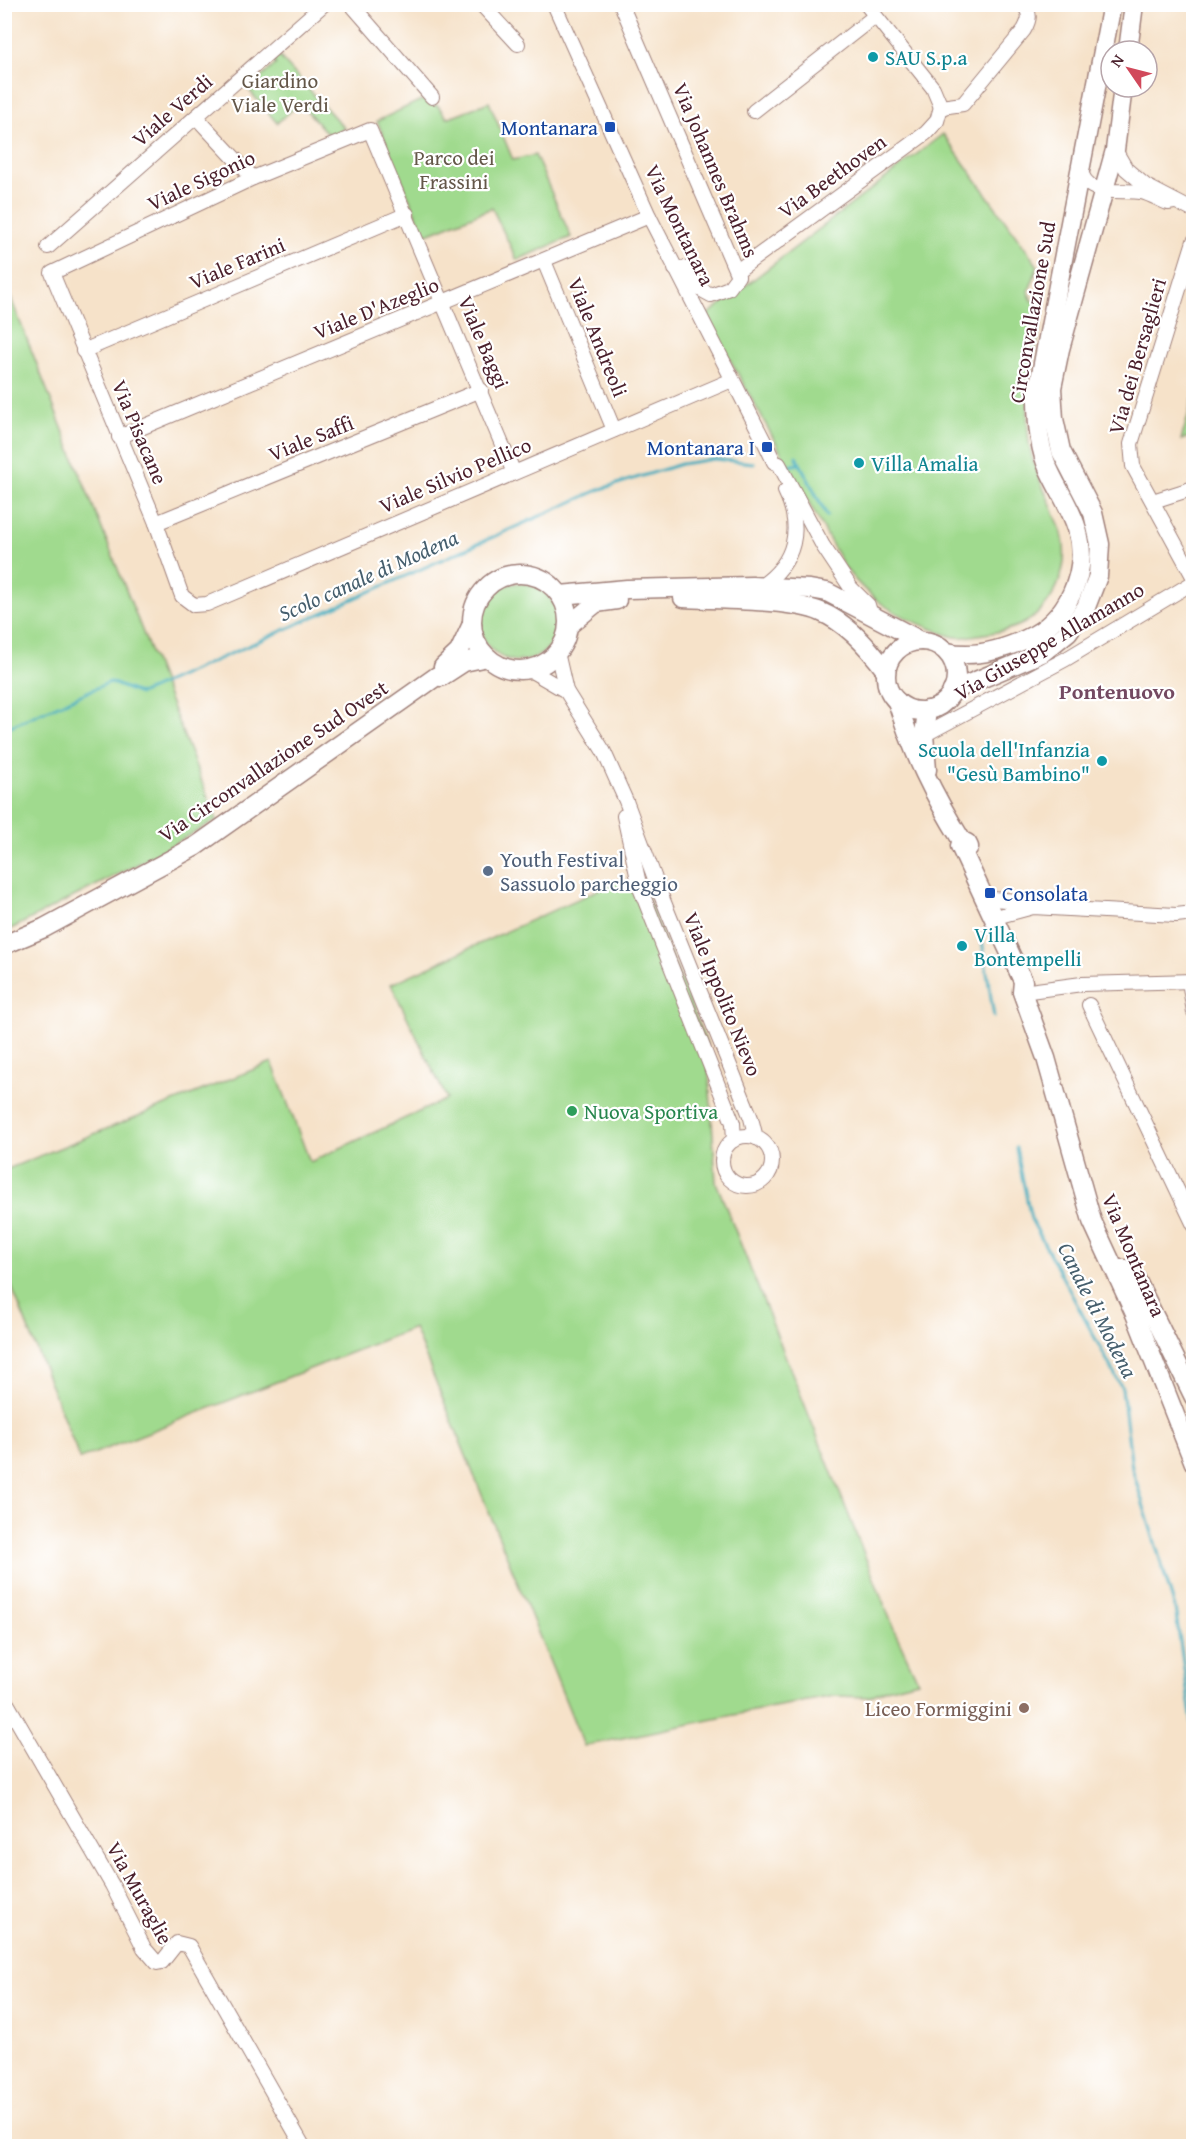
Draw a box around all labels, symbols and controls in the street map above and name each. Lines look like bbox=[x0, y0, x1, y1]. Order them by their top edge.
north arrow bbox=[1099, 39, 1159, 99]
place label: SAU S.p.a bbox=[885, 42, 967, 73]
text: N bbox=[1104, 49, 1130, 72]
marker: SAU S.p.a bbox=[866, 50, 880, 64]
park label: Giardino Viale Verdi bbox=[231, 65, 329, 120]
street label: Viale Verdi bbox=[125, 66, 219, 154]
street label: Via Johannes Brahms bbox=[665, 78, 767, 262]
place label: Montanara bbox=[501, 112, 598, 143]
marker: Montanara bbox=[603, 120, 617, 134]
street label: Via Beethoven bbox=[772, 126, 893, 226]
street label: Viale Sigonio bbox=[142, 142, 260, 218]
park label: Parco dei Frassini bbox=[413, 142, 495, 197]
street label: Via Montanara bbox=[637, 159, 723, 291]
street label: Circonvallazione Sud bbox=[1001, 218, 1063, 405]
street label: Viale Farini bbox=[184, 229, 290, 297]
street label: Viale D'Azeglio bbox=[309, 269, 443, 347]
street label: Viale Andreoli bbox=[560, 273, 636, 401]
street label: Via dei Bersaglieri bbox=[1100, 274, 1174, 438]
street label: Viale Baggi bbox=[450, 291, 518, 394]
street label: Via Pisacane bbox=[104, 375, 176, 489]
street label: Viale Saffi bbox=[264, 407, 358, 469]
street label: Viale Silvio Pellico bbox=[374, 429, 536, 521]
place label: Montanara I bbox=[647, 432, 755, 463]
marker: Montanara I bbox=[760, 440, 774, 454]
place label: Villa Amalia bbox=[871, 448, 979, 479]
marker: Villa Amalia bbox=[852, 456, 866, 470]
water label: Scolo canale di Modena bbox=[273, 521, 463, 629]
street label: Via Giuseppe Allamanno bbox=[948, 574, 1150, 708]
street label: Via Circonvallazione Sud Ovest bbox=[152, 672, 395, 850]
district label: Pontenuovo bbox=[1059, 675, 1175, 707]
place label: Scuola dell'Infanzia "Gesù Bambino" bbox=[918, 734, 1090, 789]
marker: Scuola dell'Infanzia "Gesù Bambino" bbox=[1095, 754, 1109, 768]
place label: Youth Festival Sassuolo parcheggio bbox=[500, 844, 678, 899]
marker: Youth Festival Sassuolo parcheggio bbox=[481, 864, 495, 878]
place label: Consolata bbox=[1002, 878, 1088, 909]
marker: Consolata bbox=[983, 886, 997, 900]
street label: Viale Ippolito Nievo bbox=[676, 907, 770, 1081]
place label: Villa Bontempelli bbox=[974, 919, 1082, 974]
marker: Villa Bontempelli bbox=[955, 939, 969, 953]
place label: Nuova Sportiva bbox=[584, 1096, 718, 1127]
marker: Nuova Sportiva bbox=[565, 1104, 579, 1118]
street label: Via Montanara bbox=[1094, 1188, 1174, 1322]
water label: Canale di Modena bbox=[1050, 1237, 1146, 1383]
place label: Liceo Formiggini bbox=[865, 1693, 1012, 1724]
marker: Liceo Formiggini bbox=[1017, 1701, 1031, 1715]
street label: Via Muraglie bbox=[99, 1836, 181, 1950]

